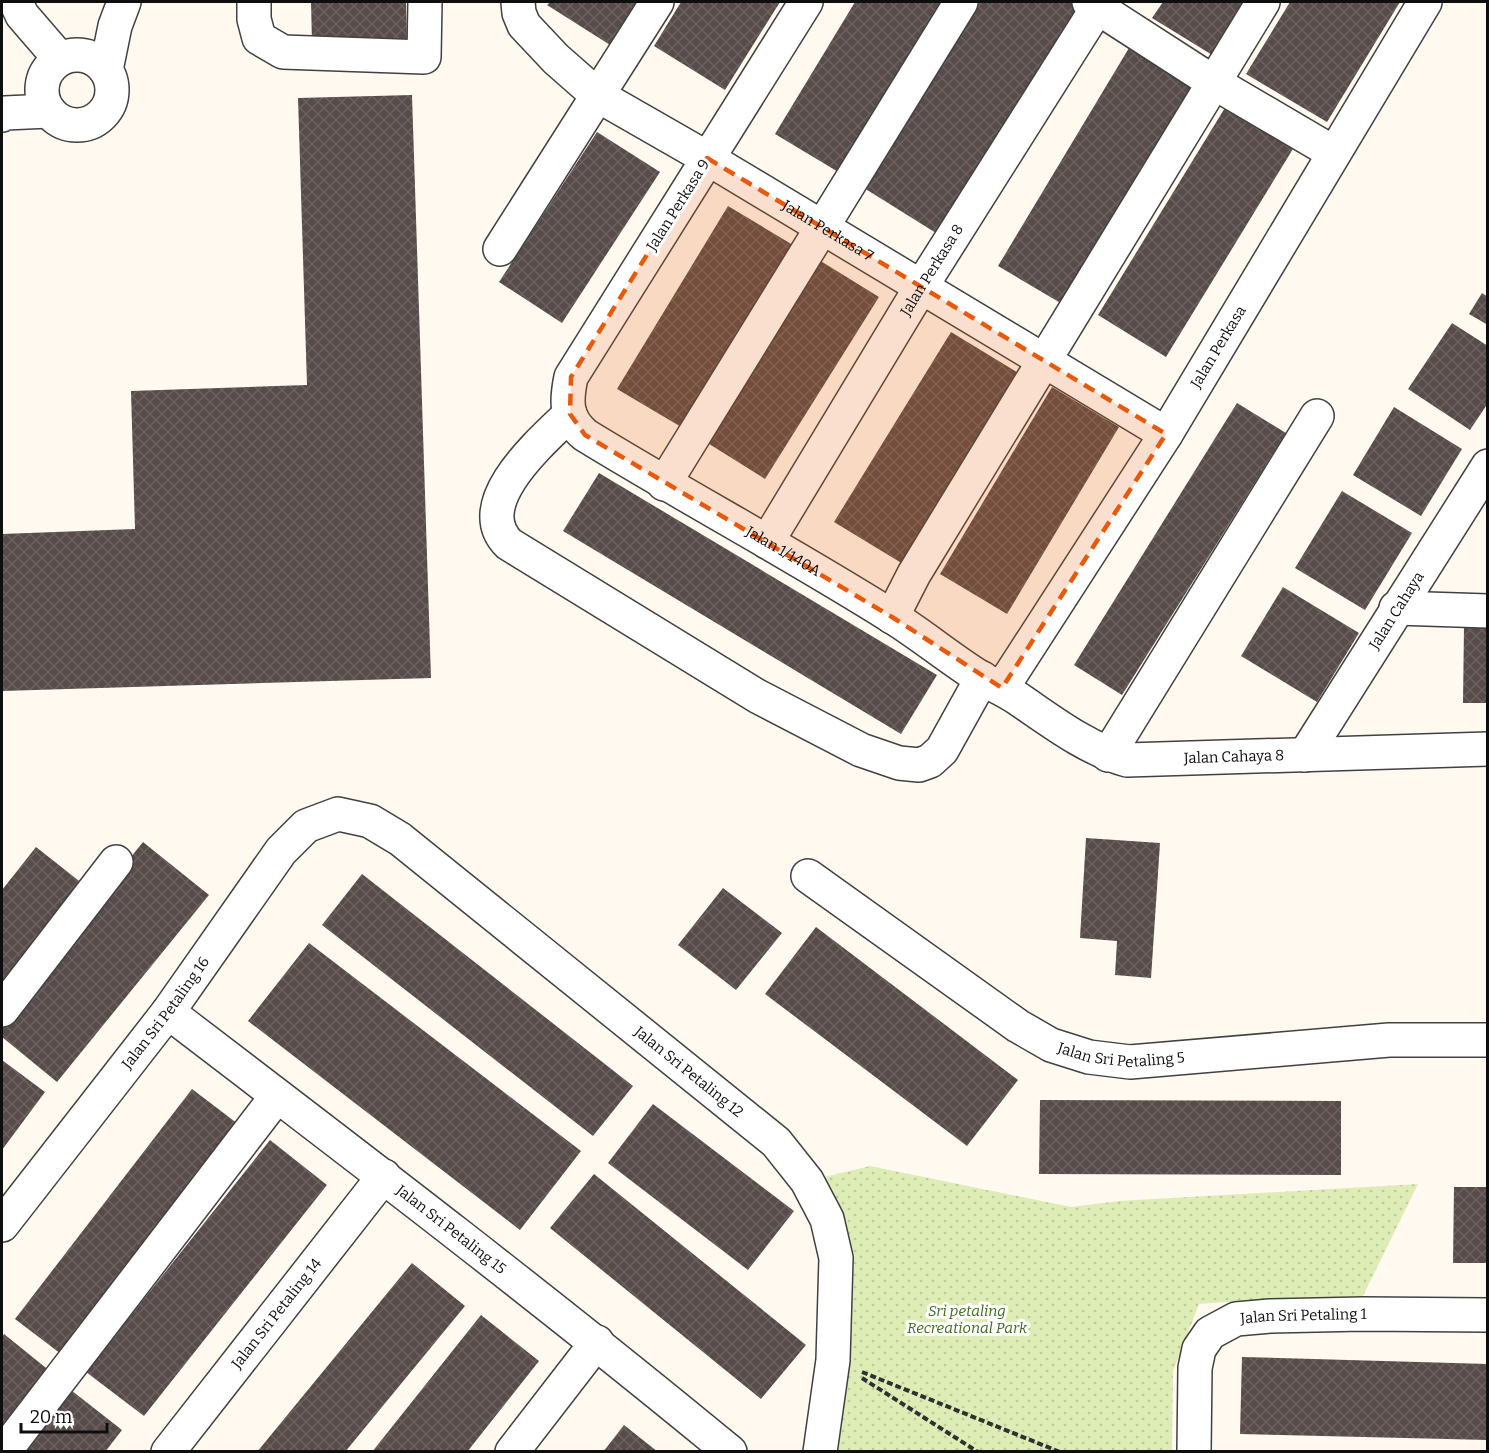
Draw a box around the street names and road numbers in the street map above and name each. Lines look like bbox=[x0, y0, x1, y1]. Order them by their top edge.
street label: Jalan Perkasa 9 bbox=[642, 156, 713, 255]
street label: Jalan Perkasa 7 bbox=[778, 196, 877, 265]
street label: Jalan Perkasa 8 bbox=[896, 221, 967, 320]
street label: Jalan Perkasa bbox=[1186, 302, 1250, 392]
street label: Jalan 1/140A bbox=[742, 522, 824, 580]
street label: Jalan Cahaya bbox=[1365, 568, 1428, 653]
street label: Jalan Cahaya 8 bbox=[1183, 746, 1284, 767]
street label: Jalan Sri Petaling 16 bbox=[117, 953, 213, 1073]
street label: Jalan Sri Petaling 12 bbox=[630, 1022, 747, 1121]
street label: Jalan Sri Petaling 5 bbox=[1055, 1038, 1185, 1071]
street label: Jalan Sri Petaling 15 bbox=[392, 1181, 510, 1278]
street label: Jalan Sri Petaling 14 bbox=[227, 1254, 325, 1373]
street label: Jalan Sri Petaling 1 bbox=[1239, 1305, 1367, 1328]

